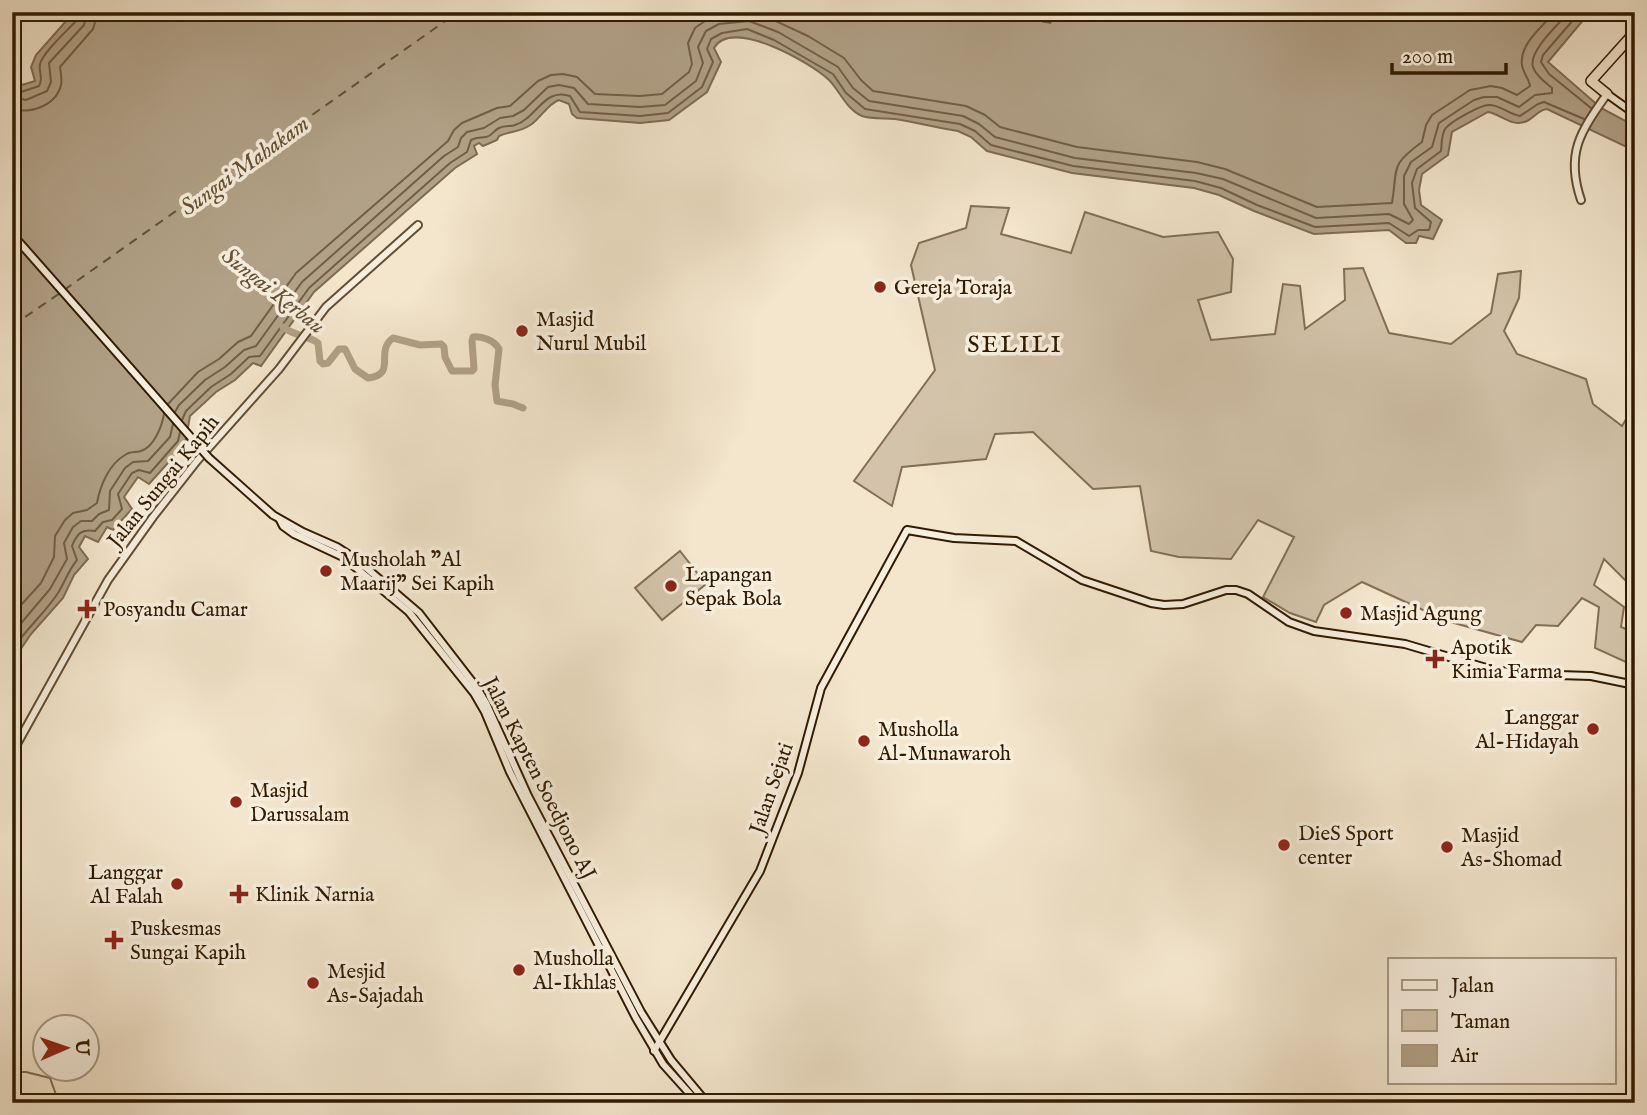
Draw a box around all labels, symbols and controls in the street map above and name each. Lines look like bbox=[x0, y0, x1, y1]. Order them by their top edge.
scale bar bbox=[1392, 32, 1505, 76]
text: 200 m bbox=[1402, 44, 1453, 71]
water label: Sungai Mahakam bbox=[175, 110, 316, 223]
water label: Sungai Kerbau bbox=[215, 242, 331, 341]
place label: Gereja Toraja bbox=[894, 275, 1013, 302]
marker: Gereja Toraja bbox=[872, 279, 888, 295]
place label: Masjid Nurul Mubil bbox=[536, 307, 647, 358]
marker: Masjid Nurul Mubil bbox=[514, 323, 530, 339]
district label: SELILI bbox=[967, 330, 1063, 361]
street label: Jalan Sungai Kapih bbox=[101, 410, 226, 556]
place label: Musholah "Al Maarij" Sei Kapih bbox=[340, 547, 494, 598]
place label: Lapangan Sepak Bola bbox=[685, 562, 783, 613]
marker: Musholah "Al Maarij" Sei Kapih bbox=[318, 563, 334, 579]
marker: Lapangan Sepak Bola bbox=[663, 578, 679, 594]
place label: Posyandu Camar bbox=[103, 597, 248, 624]
marker: Posyandu Camar bbox=[77, 599, 97, 619]
place label: Masjid Agung bbox=[1360, 601, 1482, 628]
marker: Masjid Agung bbox=[1338, 605, 1354, 621]
place label: Apotik Kimia Farma bbox=[1450, 635, 1563, 686]
marker: Apotik Kimia Farma bbox=[1425, 649, 1445, 669]
street label: Jalan Kapten Soedjono AJ bbox=[475, 671, 602, 885]
place label: Langgar Al-Hidayah bbox=[1474, 705, 1579, 756]
place label: Musholla Al-Munawaroh bbox=[877, 717, 1011, 768]
marker: Langgar Al-Hidayah bbox=[1585, 721, 1601, 737]
marker: Musholla Al-Munawaroh bbox=[856, 733, 872, 749]
street label: Jalan Sejati bbox=[744, 739, 801, 840]
place label: Masjid Darussalam bbox=[250, 778, 349, 829]
marker: Masjid Darussalam bbox=[228, 794, 244, 810]
place label: DieS Sport center bbox=[1298, 821, 1394, 872]
place label: Masjid As-Shomad bbox=[1460, 823, 1563, 874]
marker: DieS Sport center bbox=[1276, 837, 1292, 853]
marker: Masjid As-Shomad bbox=[1439, 839, 1455, 855]
place label: Langgar Al Falah bbox=[88, 860, 163, 911]
marker: Langgar Al Falah bbox=[169, 876, 185, 892]
place label: Klinik Narnia bbox=[255, 882, 375, 909]
marker: Klinik Narnia bbox=[229, 884, 249, 904]
place label: Puskesmas Sungai Kapih bbox=[130, 916, 246, 967]
marker: Puskesmas Sungai Kapih bbox=[104, 930, 124, 950]
place label: Musholla Al-Ikhlas bbox=[532, 946, 616, 997]
legend bbox=[1388, 958, 1616, 1084]
place label: Mesjid As-Sajadah bbox=[326, 959, 424, 1010]
marker: Musholla Al-Ikhlas bbox=[511, 962, 527, 978]
text: Jalan bbox=[1449, 973, 1494, 1000]
marker: Mesjid As-Sajadah bbox=[305, 975, 321, 991]
text: Taman bbox=[1451, 1009, 1510, 1036]
north arrow bbox=[32, 1014, 102, 1084]
text: U bbox=[69, 1038, 93, 1057]
text: Air bbox=[1450, 1043, 1479, 1070]

